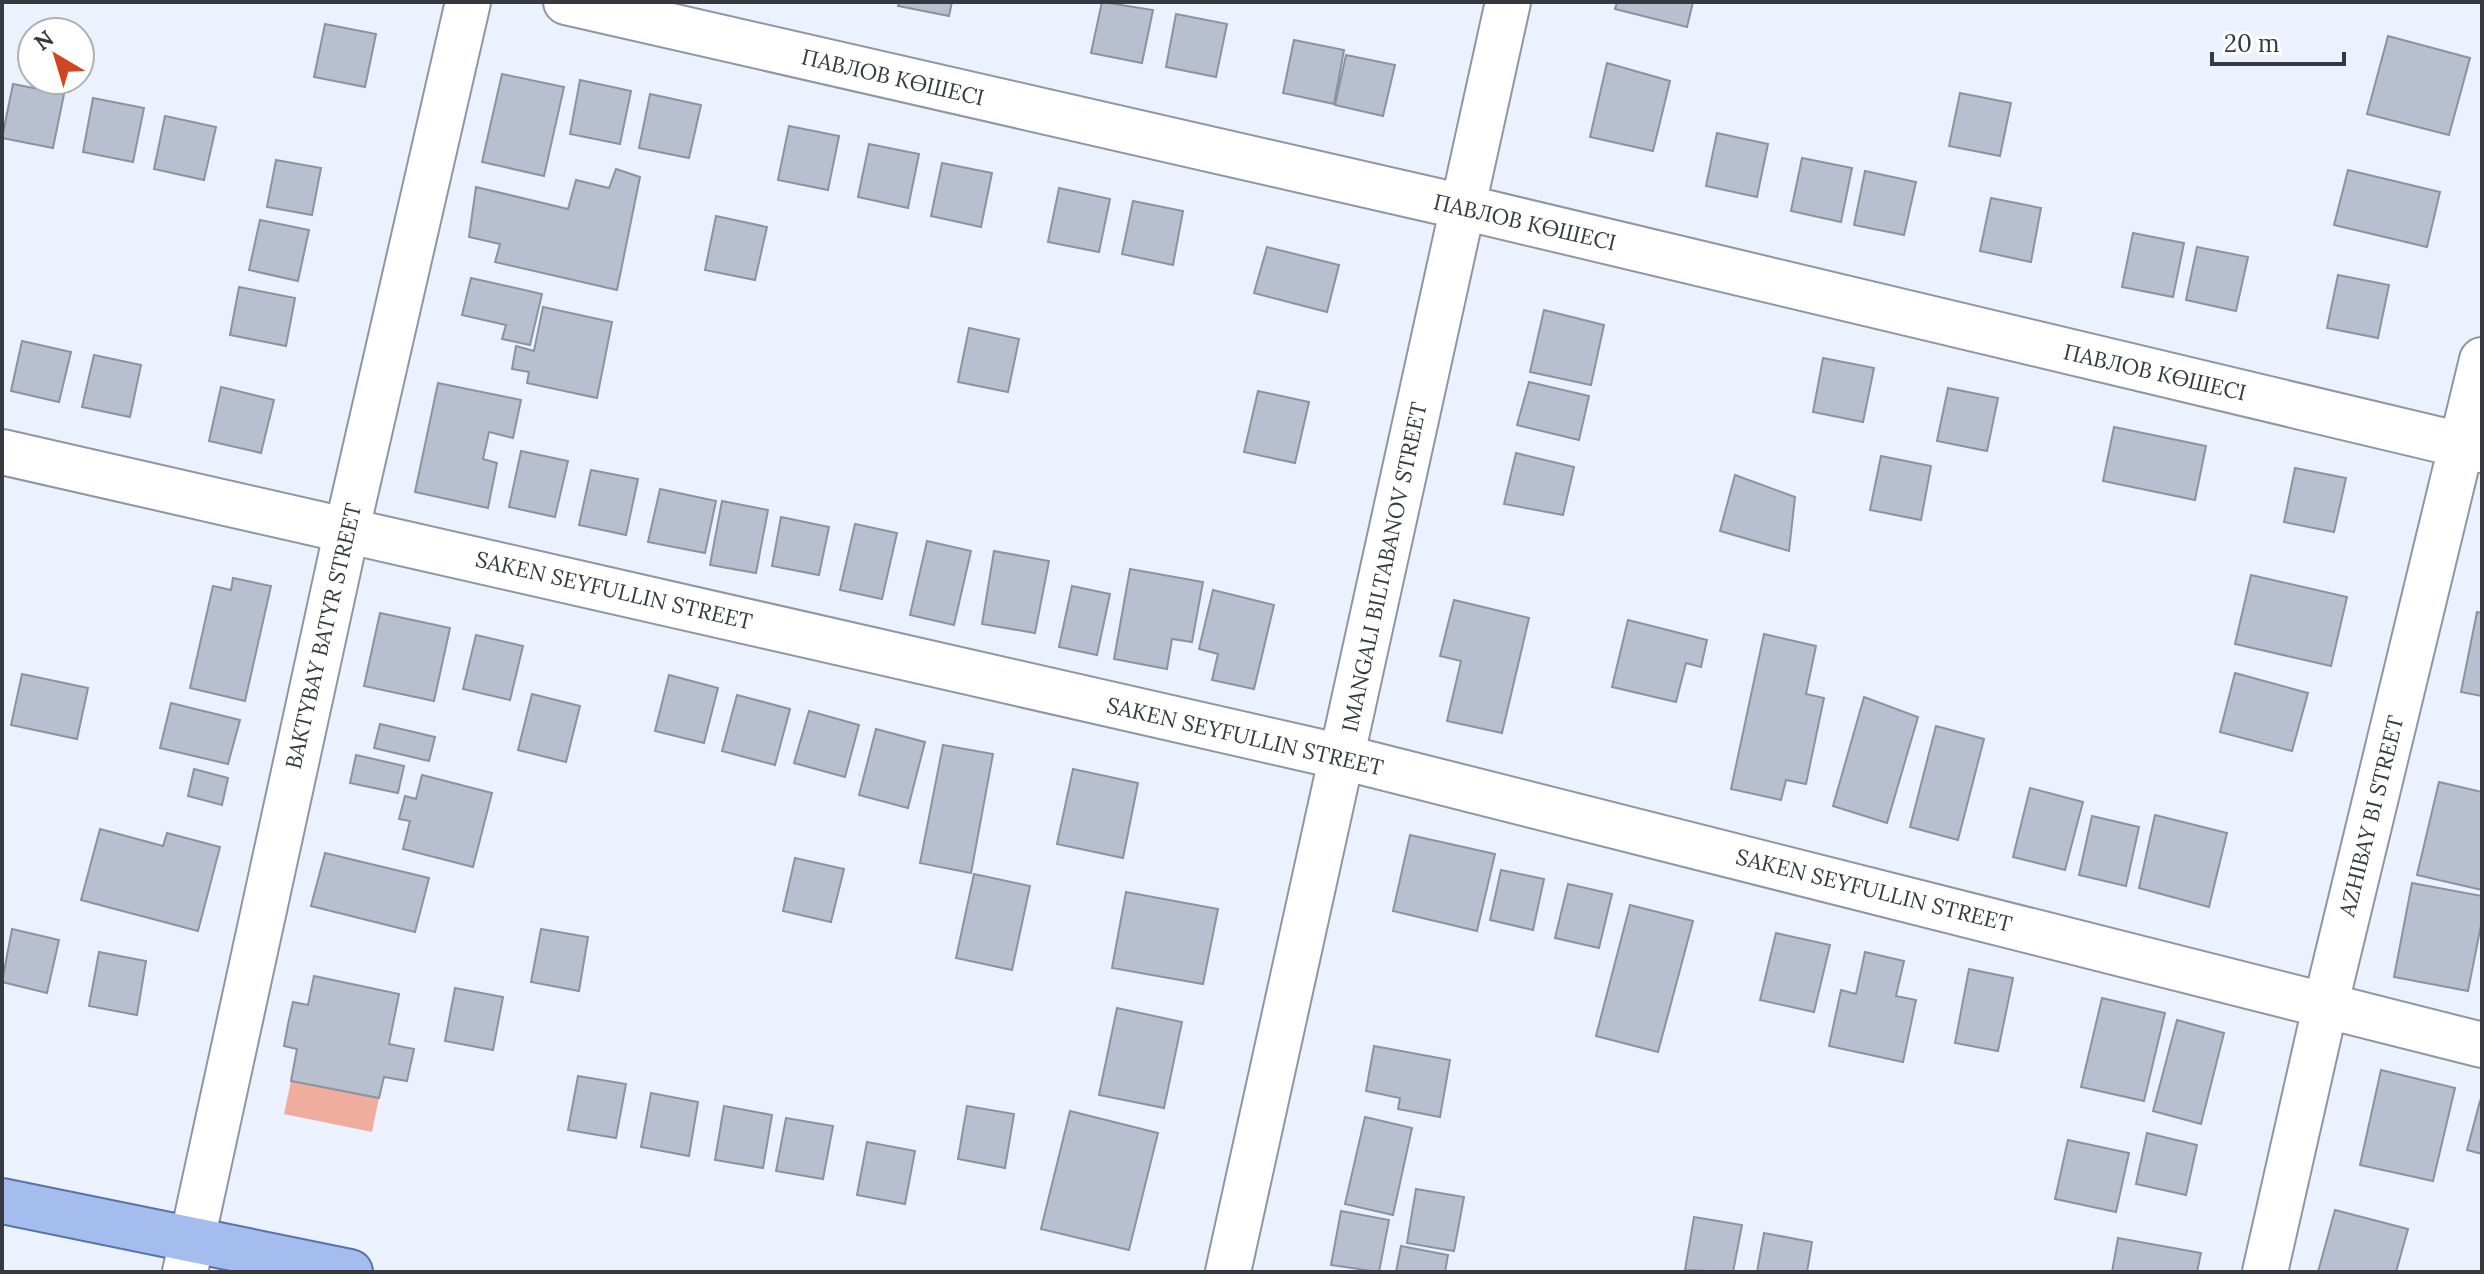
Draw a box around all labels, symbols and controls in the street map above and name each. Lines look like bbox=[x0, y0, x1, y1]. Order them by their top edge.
north arrow bbox=[16, 16, 96, 96]
scale bar bbox=[2212, 16, 2344, 66]
text: N bbox=[28, 24, 59, 57]
text: 20 m bbox=[2224, 28, 2280, 59]
street label: ПАВЛОВ КӨШЕСІ bbox=[799, 42, 987, 112]
street label: ПАВЛОВ КӨШЕСІ bbox=[1431, 187, 1619, 257]
street label: ПАВЛОВ КӨШЕСІ bbox=[2061, 337, 2249, 407]
street label: IMANGALI BILTABANOV STREET bbox=[1335, 399, 1433, 735]
street label: BAKTYBAY BATYR STREET bbox=[279, 500, 367, 772]
street label: SAKEN SEYFULLIN STREET bbox=[473, 544, 755, 636]
street label: SAKEN SEYFULLIN STREET bbox=[1104, 690, 1386, 782]
street label: AZHIBAY BI STREET bbox=[2332, 713, 2410, 920]
street label: SAKEN SEYFULLIN STREET bbox=[1733, 842, 2015, 938]

